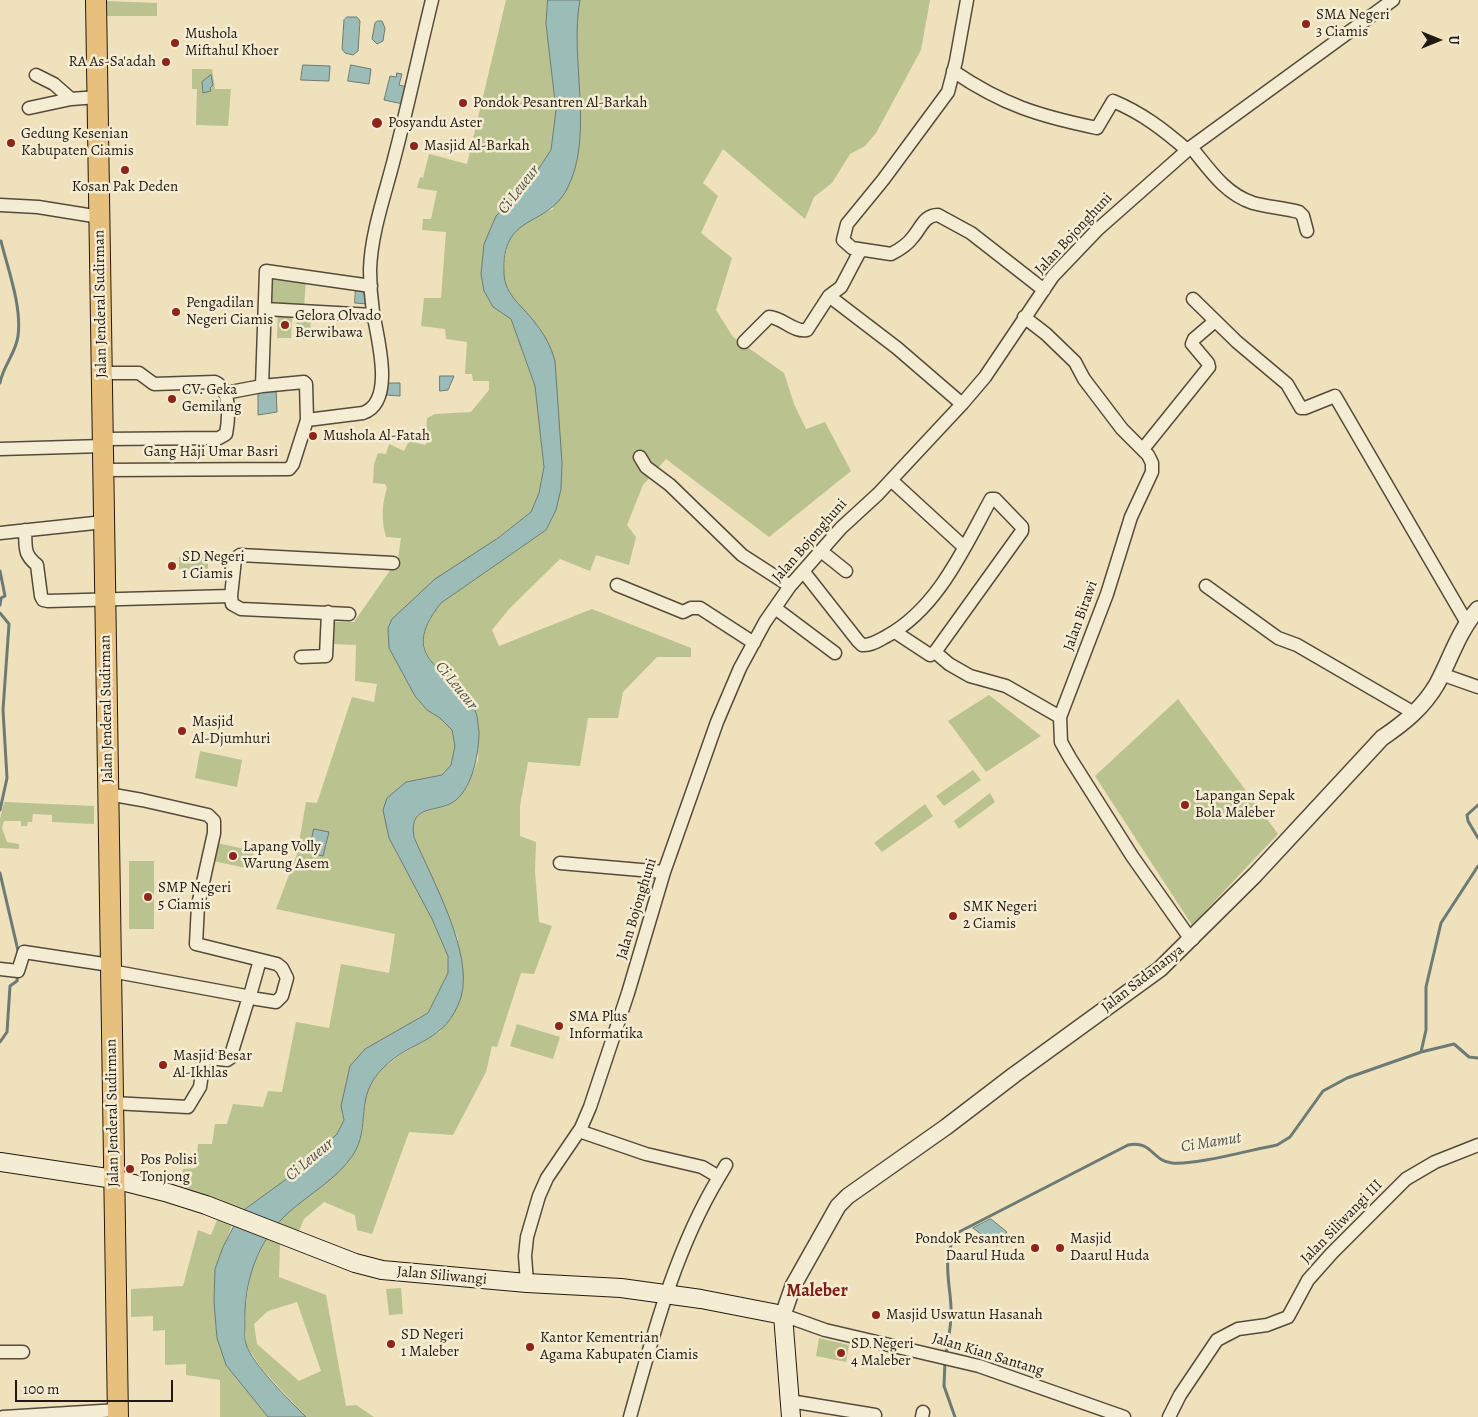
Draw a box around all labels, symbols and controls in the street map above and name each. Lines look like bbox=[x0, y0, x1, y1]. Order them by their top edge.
place label: SMA Negeri 3 Ciamis bbox=[1316, 6, 1390, 41]
north arrow bbox=[1413, 15, 1463, 65]
marker: SMA Negeri 3 Ciamis bbox=[1300, 18, 1312, 30]
place label: Mushola Miftahul Khoer bbox=[185, 25, 279, 60]
text: U bbox=[1444, 35, 1463, 45]
marker: Mushola Miftahul Khoer bbox=[169, 37, 181, 49]
place label: RA As-Sa'adah bbox=[68, 53, 156, 71]
marker: RA As-Sa'adah bbox=[160, 56, 172, 68]
place label: Pondok Pesantren Al-Barkah bbox=[473, 94, 647, 112]
marker: Pondok Pesantren Al-Barkah bbox=[457, 97, 469, 109]
place label: Posyandu Aster bbox=[388, 114, 482, 132]
marker: Posyandu Aster bbox=[370, 116, 384, 130]
place label: Gedung Kesenian Kabupaten Ciamis bbox=[21, 125, 134, 160]
marker: Gedung Kesenian Kabupaten Ciamis bbox=[5, 137, 17, 149]
place label: Masjid Al-Barkah bbox=[424, 137, 530, 155]
marker: Masjid Al-Barkah bbox=[408, 140, 420, 152]
water label: Ci Leueur bbox=[494, 162, 544, 218]
marker: Kosan Pak Deden bbox=[119, 164, 131, 176]
place label: Kosan Pak Deden bbox=[72, 178, 178, 196]
street label: Jalan Bojonghuni bbox=[1032, 189, 1116, 279]
street label: Jalan Jenderal Sudirman bbox=[91, 230, 111, 378]
place label: Pengadilan Negeri Ciamis bbox=[186, 294, 273, 329]
marker: Pengadilan Negeri Ciamis bbox=[170, 306, 182, 318]
place label: Gelora Olvado Berwibawa bbox=[295, 307, 381, 342]
marker: Gelora Olvado Berwibawa bbox=[279, 319, 291, 331]
place label: CV. Geka Gemilang bbox=[182, 381, 242, 416]
marker: CV. Geka Gemilang bbox=[166, 393, 178, 405]
place label: Mushola Al-Fatah bbox=[323, 427, 430, 445]
marker: Mushola Al-Fatah bbox=[307, 430, 319, 442]
street label: Gang Haji Umar Basri bbox=[144, 443, 278, 461]
street label: Jalan Bojonghuni bbox=[769, 495, 851, 587]
place label: SD Negeri 1 Ciamis bbox=[182, 548, 245, 583]
marker: SD Negeri 1 Ciamis bbox=[166, 560, 178, 572]
street label: Jalan Birawi bbox=[1060, 578, 1102, 654]
street label: Jalan Jenderal Sudirman bbox=[97, 635, 117, 783]
water label: Ci Leueur bbox=[431, 658, 481, 714]
place label: Masjid Al-Djumhuri bbox=[192, 713, 270, 748]
marker: Masjid Al-Djumhuri bbox=[176, 725, 188, 737]
place label: Lapangan Sepak Bola Maleber bbox=[1195, 787, 1295, 822]
marker: Lapangan Sepak Bola Maleber bbox=[1179, 799, 1191, 811]
place label: Lapang Volly Warung Asem bbox=[243, 838, 329, 873]
marker: Lapang Volly Warung Asem bbox=[227, 850, 239, 862]
street label: Jalan Bojonghuni bbox=[613, 856, 661, 962]
place label: SMP Negeri 5 Ciamis bbox=[158, 879, 231, 914]
marker: SMP Negeri 5 Ciamis bbox=[142, 891, 154, 903]
place label: SMK Negeri 2 Ciamis bbox=[963, 898, 1037, 933]
marker: SMK Negeri 2 Ciamis bbox=[947, 910, 959, 922]
street label: Jalan Sadananya bbox=[1098, 941, 1188, 1017]
place label: SMA Plus Informatika bbox=[569, 1008, 643, 1043]
marker: SMA Plus Informatika bbox=[553, 1020, 565, 1032]
street label: Jalan Jenderal Sudirman bbox=[103, 1039, 123, 1187]
place label: Masjid Besar Al-Ikhlas bbox=[173, 1047, 252, 1082]
marker: Masjid Besar Al-Ikhlas bbox=[157, 1059, 169, 1071]
water label: Ci Mamut bbox=[1180, 1129, 1242, 1157]
water label: Ci Leueur bbox=[282, 1134, 338, 1186]
place label: Pos Polisi Tonjong bbox=[140, 1151, 197, 1186]
marker: Pos Polisi Tonjong bbox=[124, 1163, 136, 1175]
street label: Jalan Siliwangi III bbox=[1297, 1176, 1387, 1268]
place label: Pondok Pesantren Daarul Huda bbox=[915, 1230, 1025, 1265]
place label: Masjid Daarul Huda bbox=[1070, 1230, 1149, 1265]
marker: Pondok Pesantren Daarul Huda bbox=[1029, 1242, 1041, 1254]
marker: Masjid Daarul Huda bbox=[1054, 1242, 1066, 1254]
street label: Jalan Siliwangi bbox=[396, 1263, 488, 1289]
district label: Maleber bbox=[786, 1281, 848, 1303]
place label: Masjid Uswatun Hasanah bbox=[886, 1306, 1043, 1324]
marker: Masjid Uswatun Hasanah bbox=[870, 1309, 882, 1321]
place label: SD Negeri 1 Maleber bbox=[401, 1326, 464, 1361]
place label: Kantor Kementrian Agama Kabupaten Ciamis bbox=[540, 1329, 698, 1364]
street label: Jalan Kian Santang bbox=[930, 1329, 1046, 1381]
place label: SD Negeri 4 Maleber bbox=[851, 1335, 914, 1370]
marker: SD Negeri 1 Maleber bbox=[385, 1338, 397, 1350]
marker: Kantor Kementrian Agama Kabupaten Ciamis bbox=[524, 1341, 536, 1353]
marker: SD Negeri 4 Maleber bbox=[835, 1347, 847, 1359]
scale bar bbox=[18, 1370, 175, 1402]
text: 100 m bbox=[23, 1379, 60, 1399]

